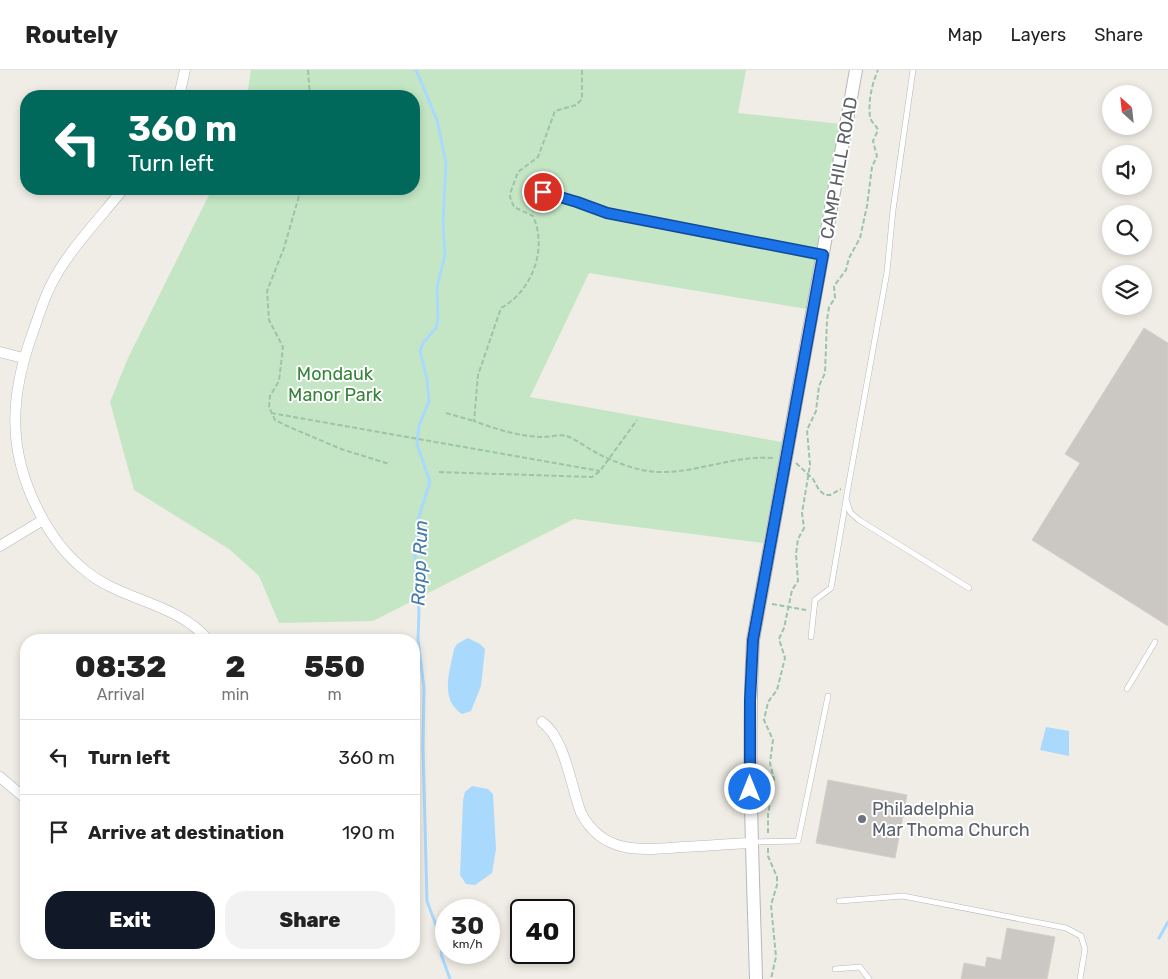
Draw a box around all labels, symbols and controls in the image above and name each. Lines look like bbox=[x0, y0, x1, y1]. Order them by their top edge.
text: Routely bbox=[25, 21, 118, 49]
text: Map bbox=[948, 24, 983, 46]
text: Layers bbox=[1011, 24, 1066, 46]
text: Share bbox=[1094, 24, 1143, 46]
north arrow bbox=[1102, 85, 1152, 135]
map controls bbox=[1102, 85, 1152, 315]
street label: CAMP HILL ROAD bbox=[816, 95, 862, 241]
text: 360 m bbox=[128, 108, 237, 150]
icon: left bbox=[45, 110, 110, 175]
button: sound bbox=[1102, 145, 1152, 195]
text: Turn left bbox=[128, 150, 214, 177]
pin bbox=[522, 171, 564, 213]
icon: arrive bbox=[529, 178, 557, 206]
button: search bbox=[1102, 205, 1152, 255]
button: layers bbox=[1102, 265, 1152, 315]
park label: Mondauk Manor Park bbox=[288, 363, 383, 406]
water label: Rapp Run bbox=[407, 519, 432, 607]
text: 08:32 bbox=[75, 649, 167, 685]
text: 2 bbox=[225, 649, 246, 685]
text: 550 bbox=[304, 649, 365, 685]
text: Arrival bbox=[97, 685, 145, 704]
text: min bbox=[221, 685, 249, 704]
text: m bbox=[327, 685, 342, 704]
icon: left bbox=[45, 743, 73, 771]
text: Turn left bbox=[88, 746, 170, 769]
text: 360 m bbox=[339, 746, 395, 769]
position arrow bbox=[723, 762, 775, 814]
place label: Philadelphia Mar Thoma Church bbox=[872, 798, 1030, 841]
marker: Philadelphia Mar Thoma Church bbox=[856, 813, 868, 825]
icon: arrive bbox=[45, 818, 73, 846]
text: Arrive at destination bbox=[88, 821, 284, 844]
text: 190 m bbox=[342, 821, 395, 844]
button: Exit bbox=[45, 891, 215, 949]
button: Share bbox=[225, 891, 395, 949]
speed limit sign: 40 bbox=[510, 899, 575, 964]
text: 30 bbox=[451, 911, 484, 940]
text: km/h bbox=[453, 937, 482, 951]

